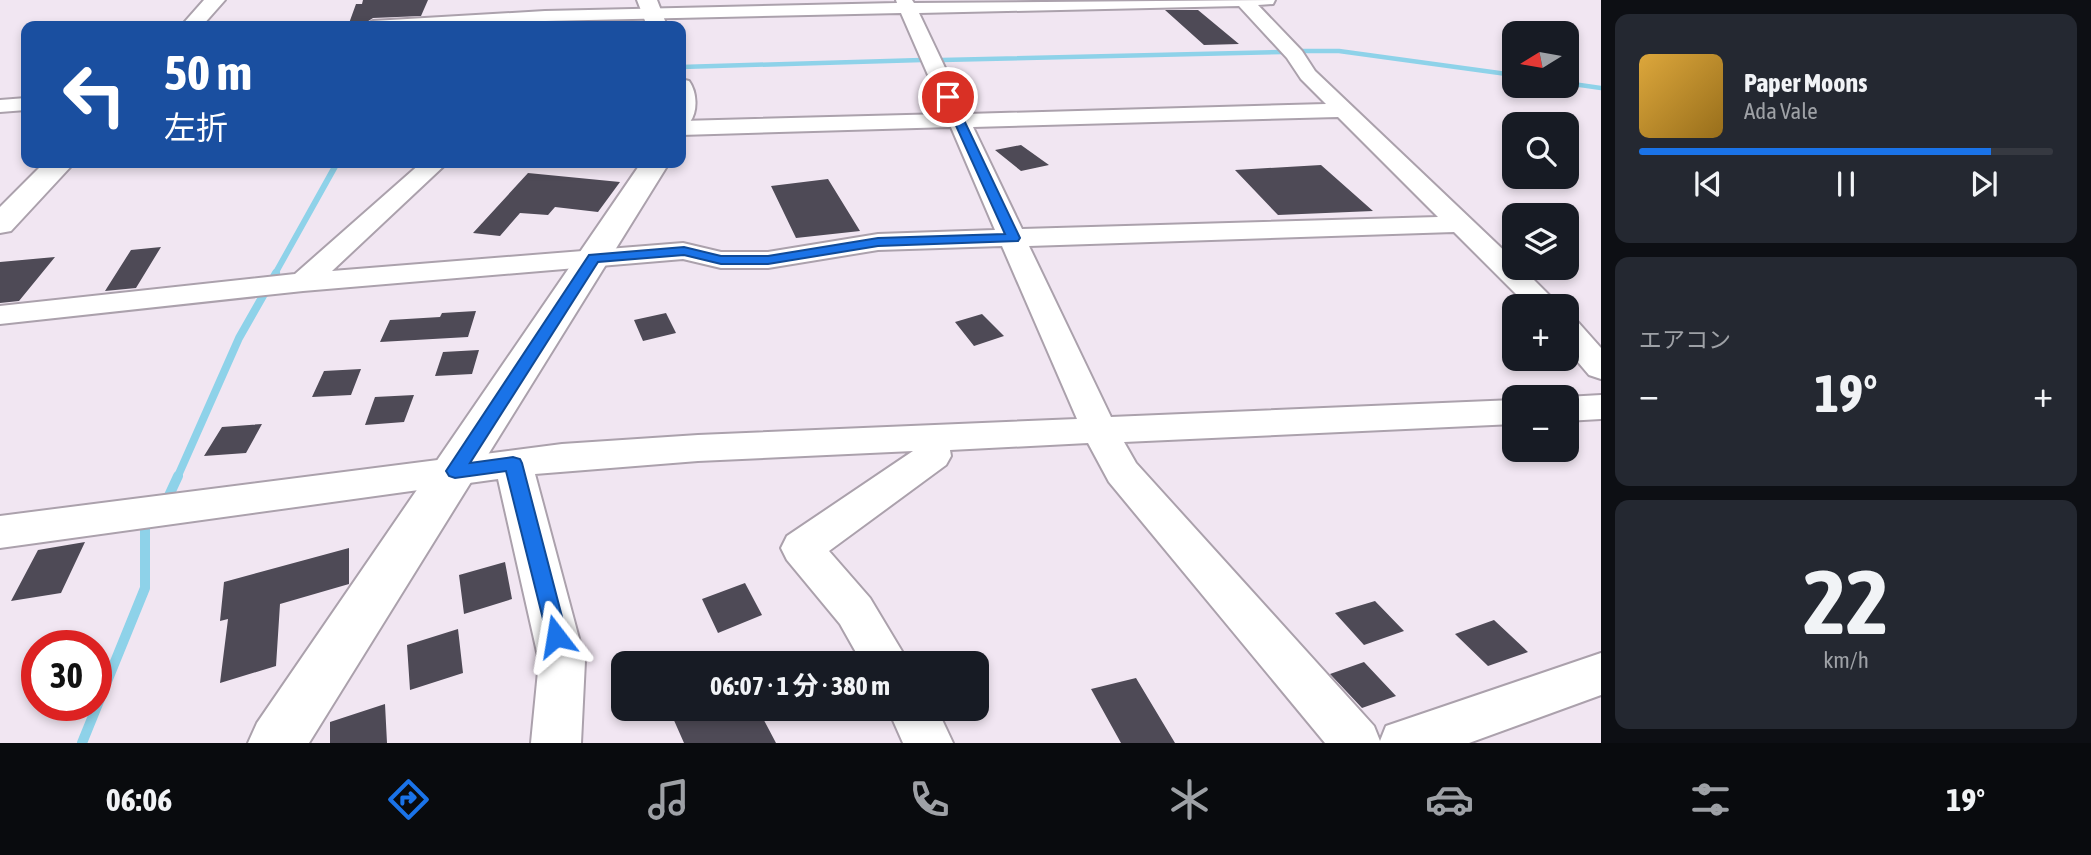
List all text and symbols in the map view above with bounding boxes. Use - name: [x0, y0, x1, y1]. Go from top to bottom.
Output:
- north arrow: [1502, 21, 1578, 98]
- map controls: [1502, 21, 1579, 462]
- text: 50 m: [164, 44, 252, 100]
- icon: left: [49, 49, 140, 140]
- pin: [918, 67, 978, 127]
- text: Paper Moons: [1744, 68, 1867, 98]
- icon: arrive: [929, 78, 967, 116]
- text: Ada Vale: [1744, 98, 1818, 124]
- text: 左折: [164, 109, 228, 146]
- button: search: [1502, 112, 1579, 189]
- icon: previous: [1689, 165, 1727, 203]
- icon: pause: [1827, 165, 1865, 203]
- icon: next: [1965, 165, 2003, 203]
- button: layers: [1502, 203, 1579, 280]
- button: +: [1502, 294, 1579, 371]
- text: エアコン: [1639, 327, 1731, 353]
- text: 19°: [1814, 363, 1878, 423]
- text: −: [1639, 372, 1659, 415]
- text: +: [2033, 372, 2053, 415]
- button: −: [1502, 385, 1579, 462]
- text: 22: [1803, 549, 1889, 653]
- position arrow: [519, 599, 593, 673]
- speed limit sign: 30: [21, 630, 112, 721]
- text: km/h: [1823, 647, 1869, 673]
- text: 06:07 · 1 分 · 380 m: [710, 671, 890, 701]
- icon: directions: [384, 775, 433, 824]
- icon: music: [644, 775, 693, 824]
- icon: phone: [905, 775, 954, 824]
- icon: climate: [1165, 775, 1214, 824]
- icon: car: [1425, 775, 1474, 824]
- icon: filters: [1686, 775, 1735, 824]
- text: 06:06: [106, 781, 172, 818]
- text: 19°: [1946, 781, 1985, 818]

